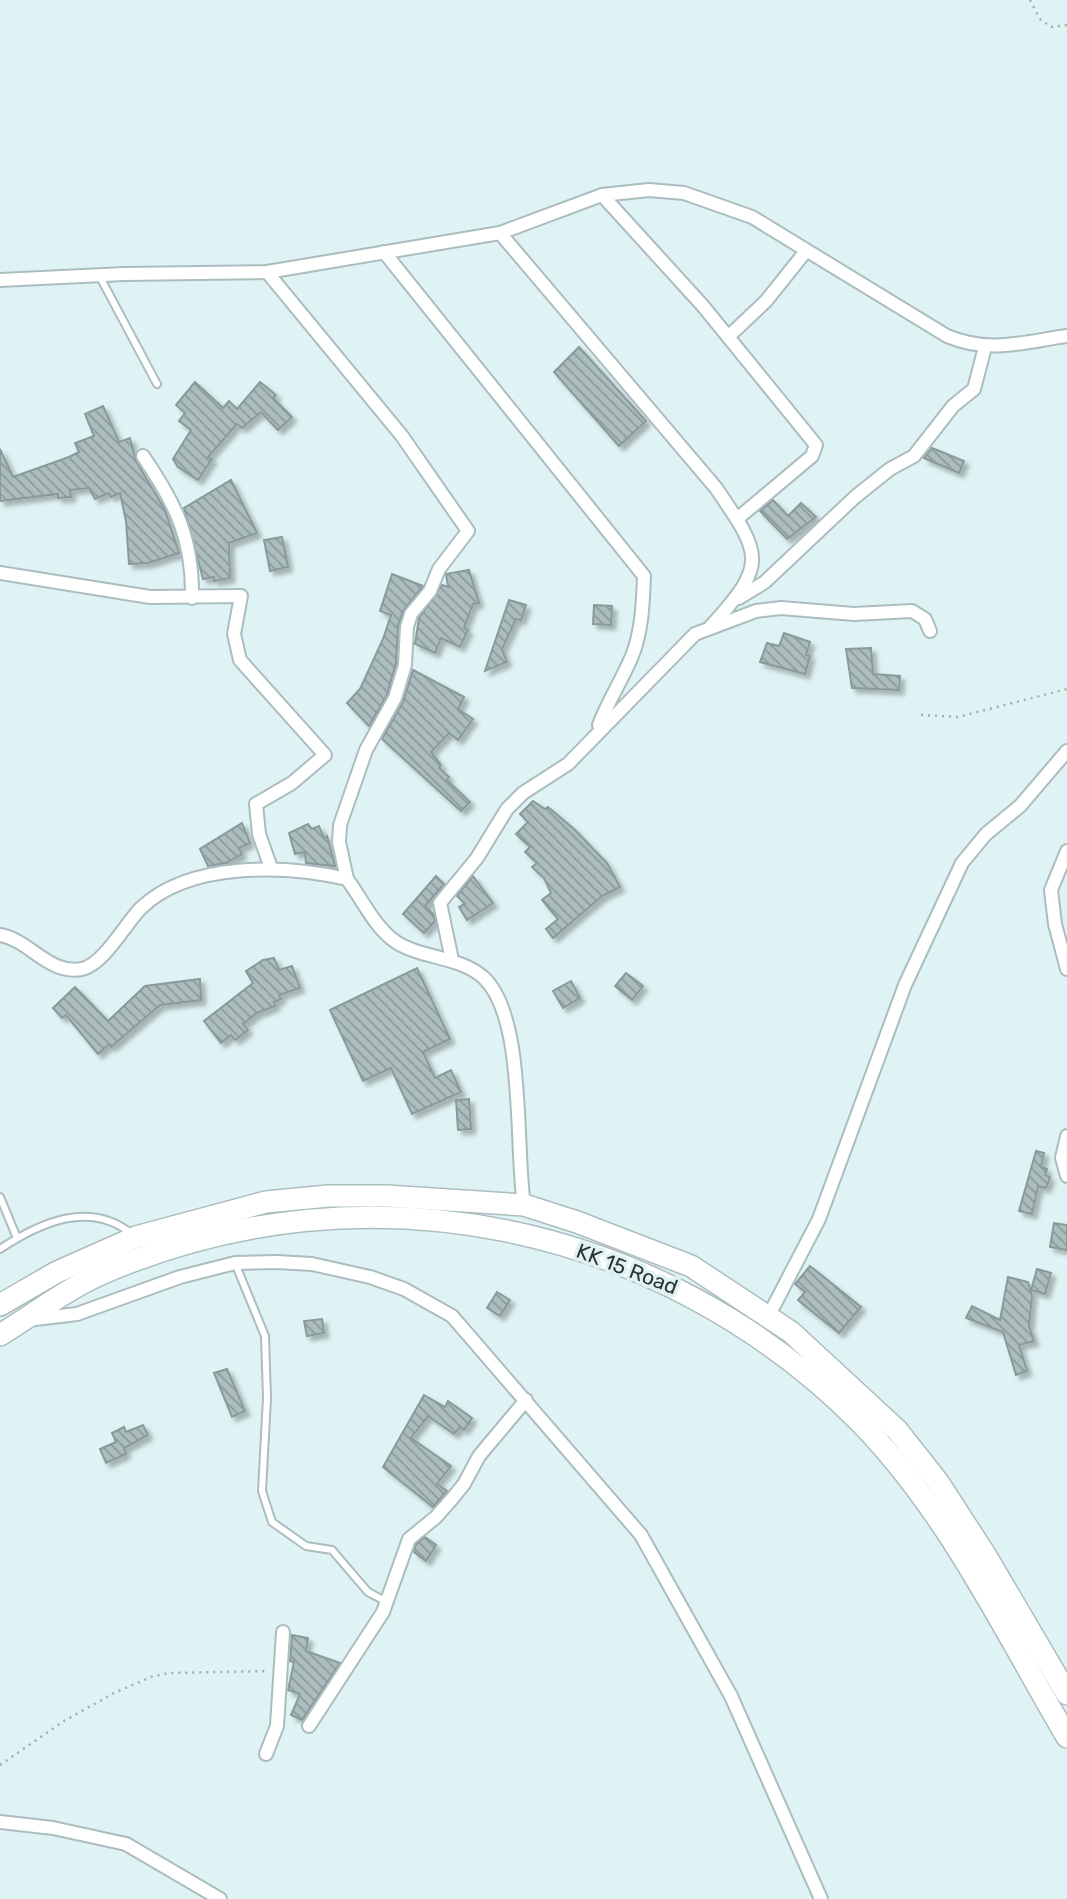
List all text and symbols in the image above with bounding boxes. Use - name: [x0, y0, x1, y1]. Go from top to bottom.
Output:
- street label: KK 15 Road: [573, 1238, 681, 1299]

